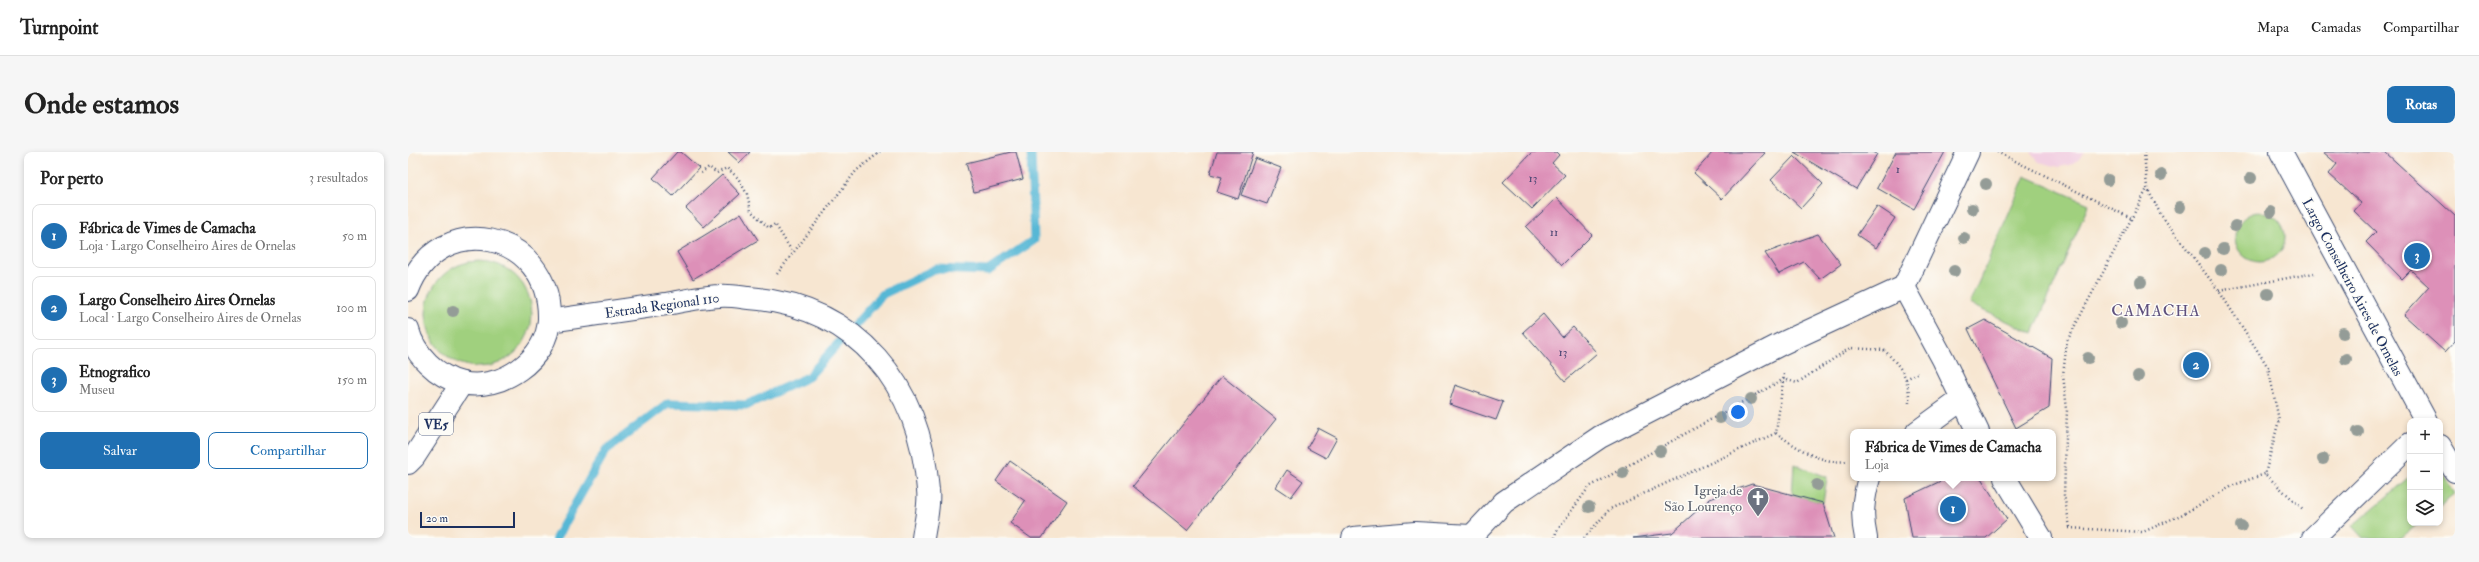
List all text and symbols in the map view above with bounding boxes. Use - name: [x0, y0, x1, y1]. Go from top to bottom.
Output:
- text: Turnpoint: [20, 16, 98, 40]
- text: Mapa: [2257, 19, 2289, 36]
- text: Camadas: [2311, 19, 2361, 36]
- text: Compartilhar: [2383, 19, 2459, 36]
- button: Rotas: [2387, 86, 2455, 123]
- text: Onde estamos: [24, 87, 179, 122]
- house number: 1: [1896, 162, 1900, 177]
- text: Por perto: [40, 168, 103, 189]
- text: 3 resultados: [309, 170, 368, 186]
- house number: 13: [1529, 171, 1537, 186]
- street label: Largo Conselheiro Aires de Ornelas: [2298, 195, 2407, 379]
- text: Fábrica de Vimes de Camacha: [79, 219, 256, 238]
- house number: 11: [1550, 225, 1558, 240]
- text: 1: [52, 228, 56, 244]
- text: 50 m: [342, 228, 367, 244]
- text: Loja · Largo Conselheiro Aires de Ornelas: [79, 238, 296, 254]
- pin: 3: [2404, 241, 2430, 271]
- street label: Estrada Regional 110: [604, 289, 721, 322]
- text: Largo Conselheiro Aires Ornelas: [79, 291, 275, 310]
- text: 2: [51, 300, 57, 316]
- text: 100 m: [336, 300, 367, 316]
- district label: CAMACHA: [2111, 301, 2201, 321]
- text: Local · Largo Conselheiro Aires de Ornelas: [79, 310, 301, 326]
- house number: 13: [1559, 345, 1567, 360]
- pin: 2: [2183, 350, 2209, 380]
- text: Etnografico: [79, 363, 150, 382]
- text: 3: [52, 372, 57, 388]
- text: 150 m: [337, 372, 367, 388]
- text: Museu: [79, 382, 115, 398]
- your location: [1728, 402, 1748, 422]
- road number: VE5: [419, 413, 453, 435]
- map controls: [2407, 418, 2443, 526]
- button: +: [2407, 418, 2443, 454]
- popup: [1850, 429, 2056, 481]
- button: Salvar: [40, 432, 200, 469]
- button: Compartilhar: [208, 432, 368, 469]
- text: Fábrica de Vimes de Camacha: [1865, 438, 2041, 457]
- button: −: [2407, 454, 2443, 490]
- text: Loja: [1865, 457, 1889, 473]
- place label: Igreja de São Lourenço: [1664, 482, 1742, 515]
- church icon: Igreja de São Lourenço: [1745, 485, 1771, 518]
- button: layers: [2407, 490, 2443, 526]
- pin: 1: [1940, 494, 1966, 524]
- scale bar: [420, 510, 515, 529]
- text: 20 m: [426, 512, 448, 525]

